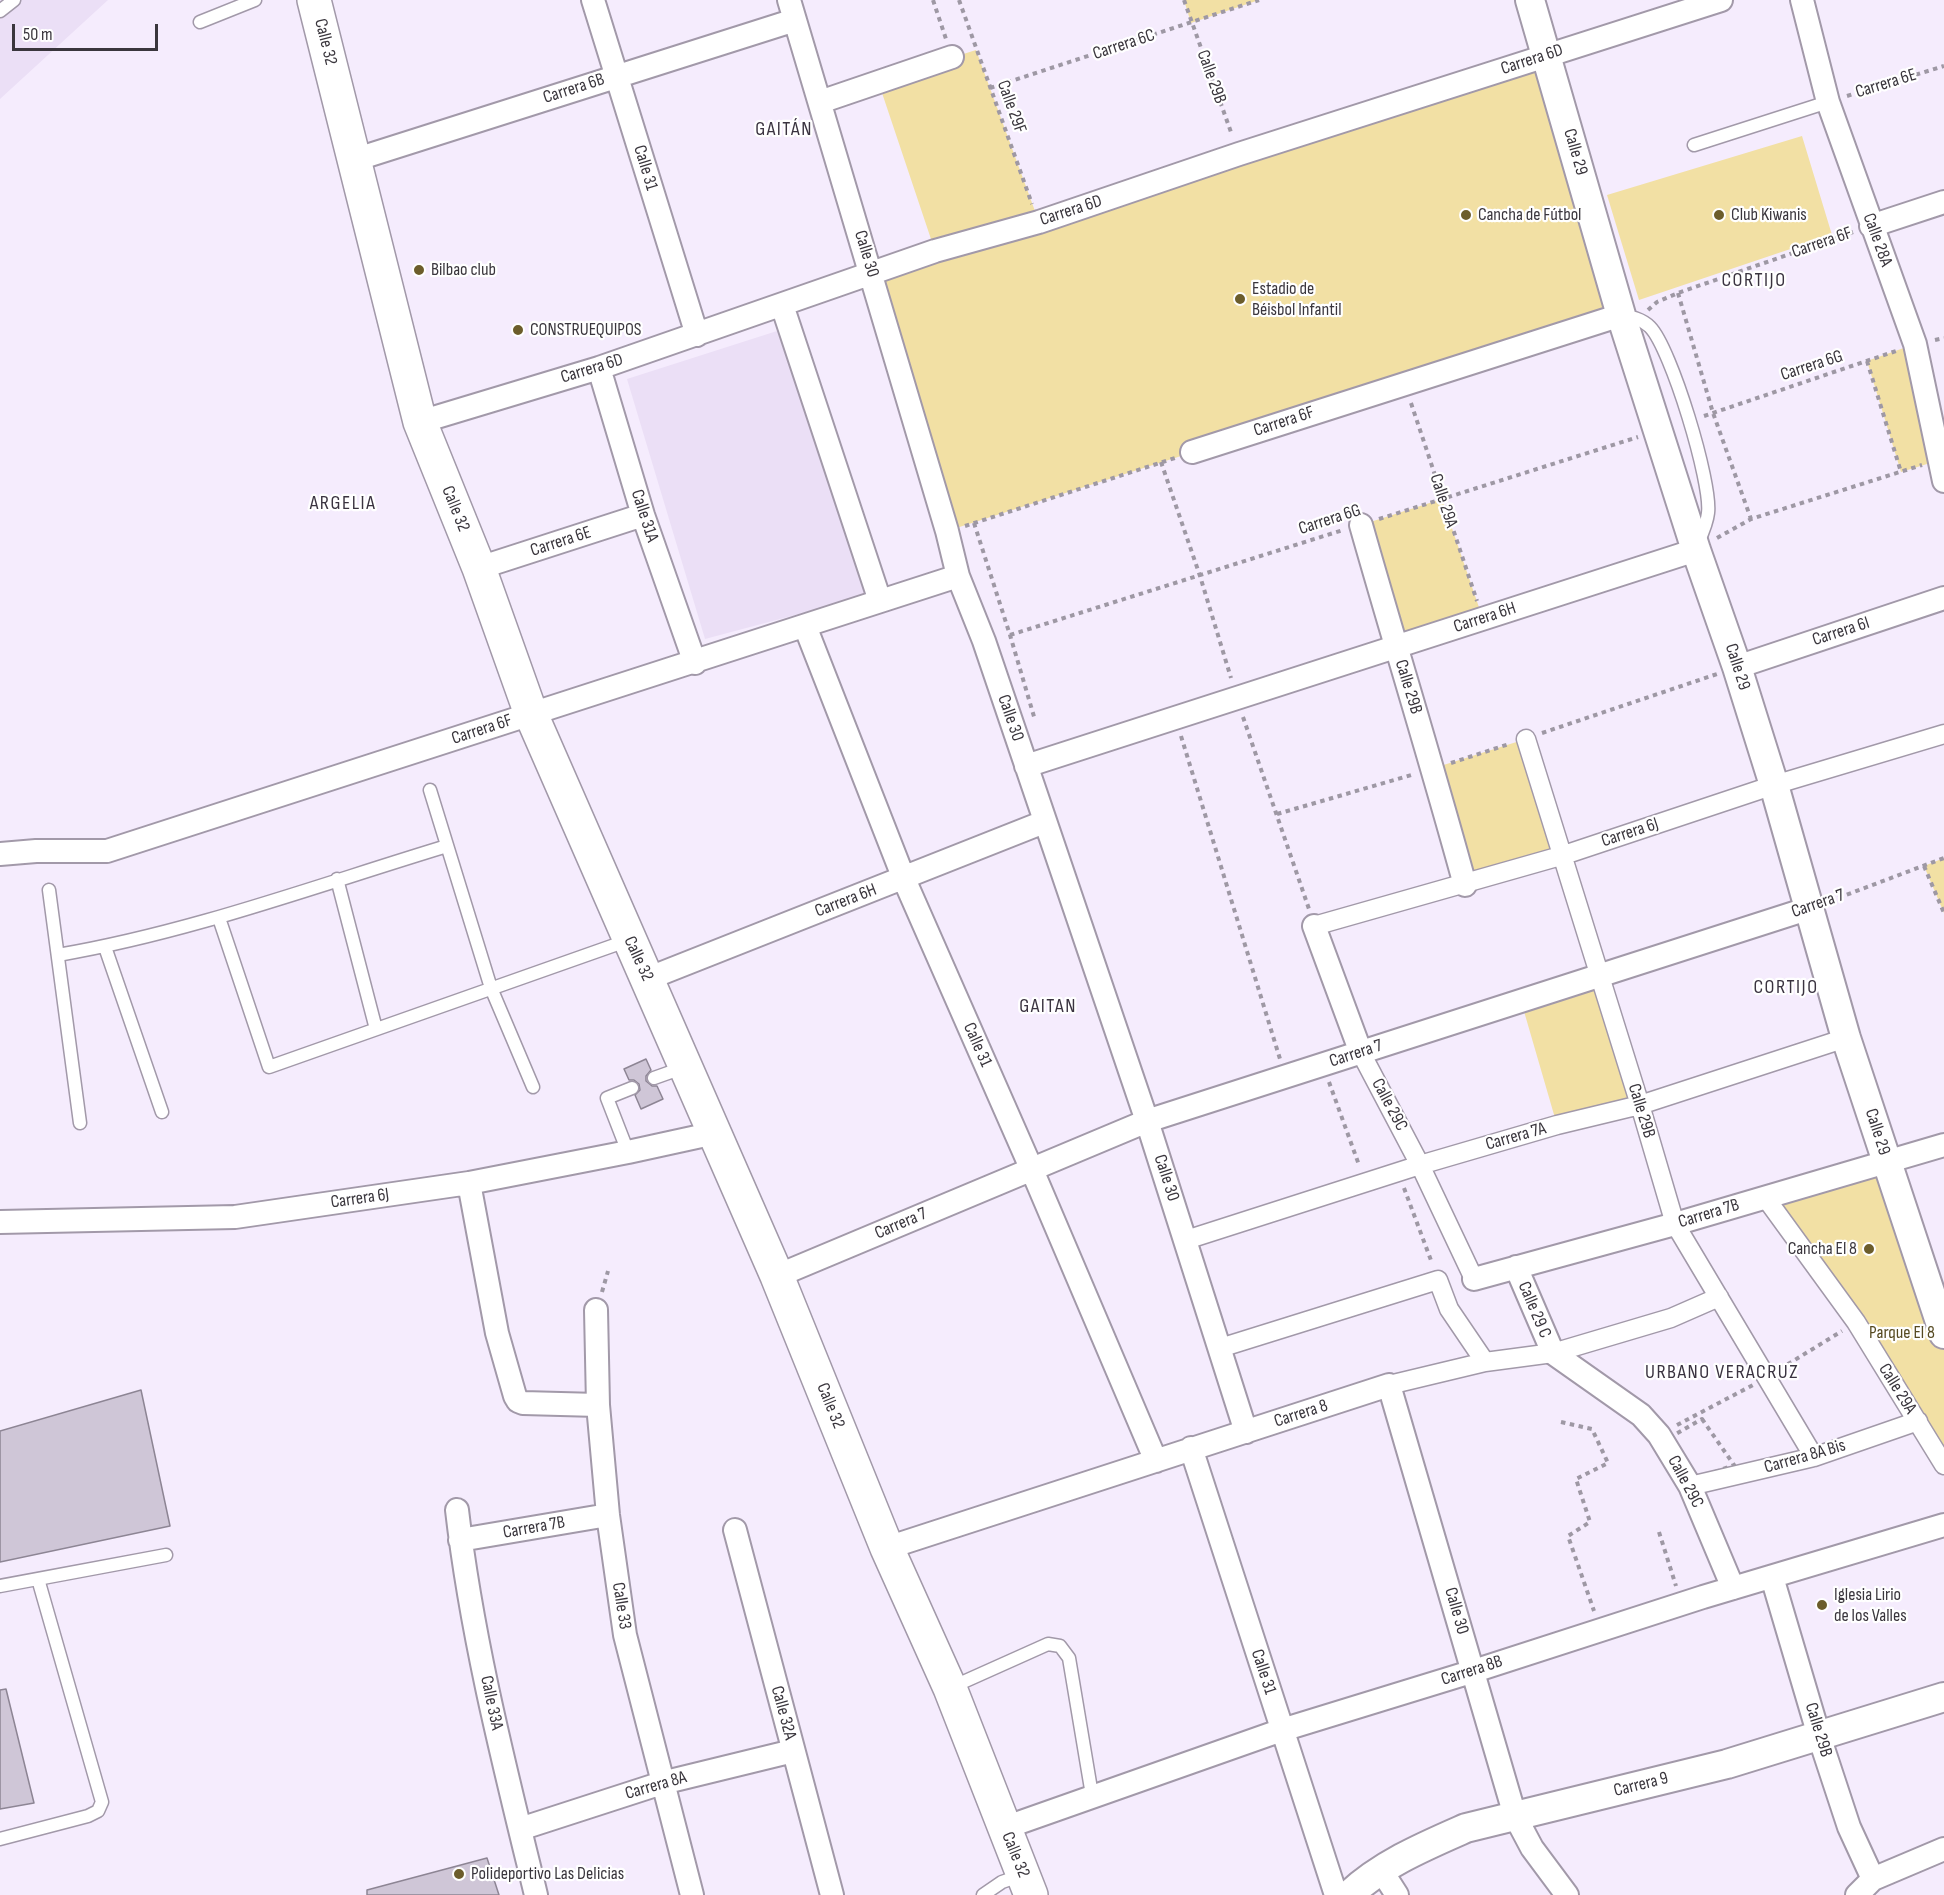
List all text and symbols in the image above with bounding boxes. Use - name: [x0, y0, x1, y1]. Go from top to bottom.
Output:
- scale bar: [15, 12, 160, 50]
- street label: Calle 32: [309, 17, 341, 67]
- text: 50 m: [23, 24, 53, 45]
- street label: Carrera 6C: [1090, 25, 1158, 65]
- street label: Carrera 6D: [1498, 40, 1566, 80]
- street label: Calle 29B: [1191, 47, 1231, 107]
- street label: Carrera 6E: [1853, 65, 1919, 103]
- street label: Carrera 6B: [541, 69, 607, 109]
- street label: Calle 29F: [992, 78, 1030, 136]
- district label: GAITÁN: [755, 118, 813, 142]
- street label: Calle 29: [1558, 126, 1592, 178]
- street label: Calle 31: [628, 143, 662, 193]
- street label: Carrera 6D: [1037, 191, 1105, 231]
- place label: Cancha de Fútbol: [1478, 204, 1581, 226]
- place label: Club Kiwanis: [1731, 204, 1807, 226]
- marker: Cancha de Fútbol: [1459, 208, 1473, 222]
- marker: Club Kiwanis: [1712, 208, 1726, 222]
- street label: Calle 28A: [1857, 210, 1897, 270]
- street label: Carrera 6F: [1789, 223, 1855, 263]
- street label: Calle 30: [849, 228, 883, 280]
- place label: Bilbao club: [431, 259, 496, 281]
- marker: Bilbao club: [412, 263, 426, 277]
- district label: CORTIJO: [1721, 269, 1787, 293]
- place label: Estadio de Béisbol Infantil: [1252, 278, 1341, 320]
- marker: Estadio de Béisbol Infantil: [1233, 292, 1247, 306]
- place label: CONSTRUEQUIPOS: [530, 319, 641, 341]
- marker: CONSTRUEQUIPOS: [511, 323, 525, 337]
- street label: Carrera 6G: [1778, 346, 1846, 386]
- street label: Carrera 6D: [558, 349, 626, 389]
- street label: Carrera 6F: [1251, 402, 1317, 442]
- street label: Calle 29A: [1424, 471, 1462, 531]
- street label: Calle 32: [436, 483, 474, 535]
- street label: Calle 31A: [625, 487, 663, 545]
- district label: ARGELIA: [310, 492, 376, 516]
- street label: Carrera 6G: [1296, 500, 1364, 540]
- street label: Carrera 6E: [528, 522, 594, 562]
- street label: Carrera 6H: [1451, 598, 1519, 638]
- street label: Carrera 6I: [1810, 613, 1872, 651]
- street label: Calle 29: [1719, 641, 1755, 693]
- street label: Calle 29B: [1390, 657, 1426, 717]
- street label: Calle 30: [992, 692, 1028, 744]
- street label: Carrera 6F: [449, 710, 515, 750]
- street label: Carrera 6J: [1599, 814, 1661, 852]
- street label: Carrera 6H: [812, 879, 880, 923]
- street label: Carrera 7: [1789, 885, 1847, 923]
- street label: Calle 32: [618, 933, 658, 985]
- district label: CORTIJO: [1753, 976, 1819, 1000]
- district label: GAITAN: [1019, 995, 1077, 1019]
- street label: Calle 31: [958, 1020, 996, 1070]
- street label: Carrera 7: [1327, 1035, 1385, 1073]
- street label: Calle 29C: [1366, 1075, 1412, 1135]
- street label: Calle 29B: [1623, 1081, 1659, 1141]
- street label: Calle 29: [1859, 1106, 1895, 1158]
- street label: Carrera 7A: [1483, 1118, 1549, 1156]
- street label: Calle 30: [1148, 1152, 1184, 1204]
- street label: Carrera 6J: [329, 1184, 391, 1214]
- street label: Carrera 7B: [1676, 1195, 1742, 1233]
- street label: Carrera 7: [872, 1203, 930, 1245]
- place label: Cancha El 8: [1788, 1238, 1857, 1260]
- marker: Cancha El 8: [1862, 1242, 1876, 1256]
- street label: Calle 29 C: [1513, 1279, 1555, 1341]
- park label: Parque El 8: [1869, 1322, 1935, 1344]
- street label: Calle 29A: [1873, 1360, 1921, 1418]
- district label: URBANO VERACRUZ: [1645, 1361, 1799, 1385]
- street label: Calle 32: [811, 1380, 849, 1432]
- street label: Carrera 8: [1271, 1395, 1331, 1433]
- street label: Carrera 8A Bis: [1762, 1435, 1848, 1479]
- street label: Calle 29C: [1662, 1452, 1708, 1512]
- street label: Carrera 7B: [501, 1512, 567, 1544]
- street label: Calle 33: [607, 1581, 635, 1631]
- place label: Iglesia Lirio de los Valles: [1834, 1584, 1907, 1626]
- street label: Calle 30: [1439, 1585, 1473, 1637]
- marker: Iglesia Lirio de los Valles: [1815, 1598, 1829, 1612]
- street label: Calle 31: [1246, 1647, 1280, 1697]
- street label: Carrera 8B: [1439, 1651, 1505, 1691]
- street label: Calle 33A: [475, 1674, 507, 1732]
- street label: Calle 32A: [765, 1684, 801, 1742]
- street label: Calle 29B: [1800, 1700, 1836, 1760]
- street label: Carrera 8A: [623, 1767, 689, 1805]
- street label: Carrera 9: [1612, 1768, 1670, 1802]
- street label: Calle 32: [996, 1829, 1034, 1881]
- place label: Polideportivo Las Delicias: [471, 1863, 624, 1885]
- marker: Polideportivo Las Delicias: [452, 1867, 466, 1881]

